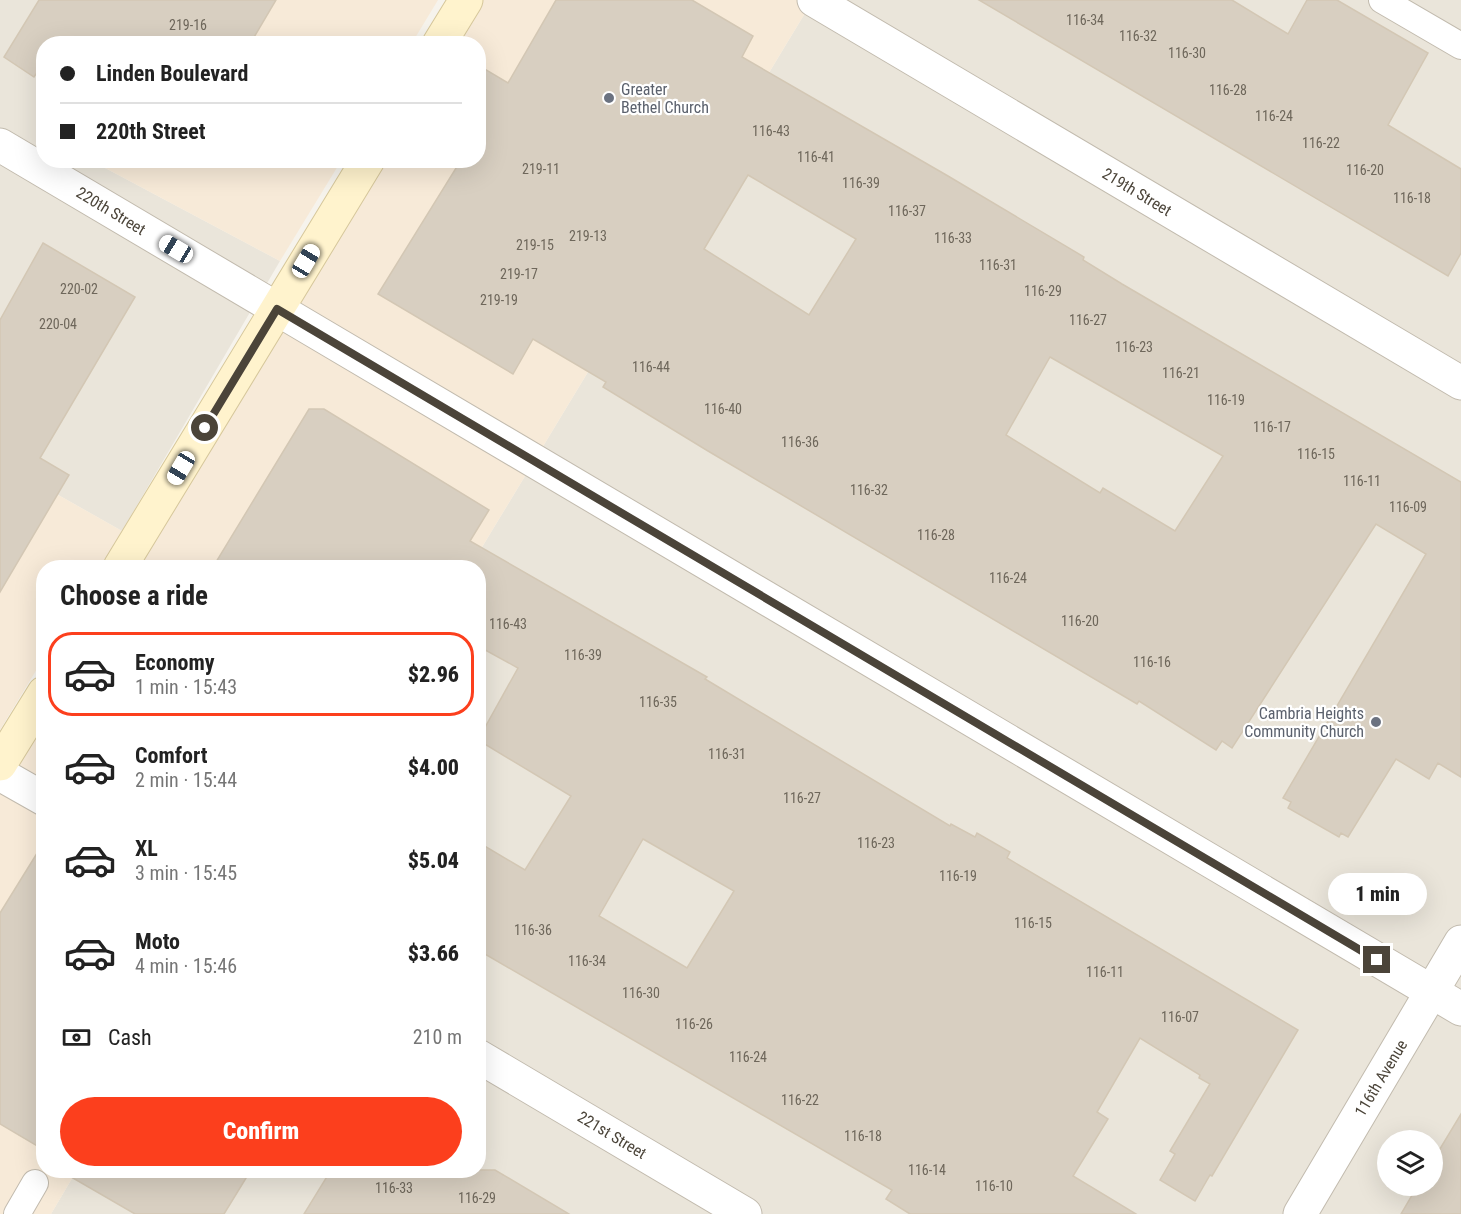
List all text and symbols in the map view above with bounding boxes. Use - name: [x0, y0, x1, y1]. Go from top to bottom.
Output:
- house number: 116-34: [1066, 12, 1104, 28]
- house number: 219-16: [169, 17, 207, 33]
- house number: 116-32: [1119, 28, 1157, 44]
- house number: 116-30: [1168, 45, 1206, 61]
- text: Linden Boulevard: [96, 61, 248, 86]
- place label: Greater Bethel Church: [621, 80, 709, 117]
- house number: 116-28: [1209, 82, 1247, 98]
- marker: Greater Bethel Church: [602, 91, 616, 105]
- house number: 116-24: [1255, 108, 1293, 124]
- text: 220th Street: [96, 119, 206, 144]
- house number: 116-43: [752, 123, 790, 139]
- house number: 116-22: [1302, 135, 1340, 151]
- house number: 116-41: [797, 149, 835, 165]
- house number: 219-11: [522, 161, 560, 177]
- house number: 116-20: [1346, 162, 1384, 178]
- street label: 219th Street: [1099, 164, 1175, 220]
- house number: 116-39: [842, 175, 880, 191]
- street label: 220th Street: [73, 183, 149, 239]
- house number: 116-18: [1393, 190, 1431, 206]
- house number: 116-37: [888, 203, 926, 219]
- house number: 219-13: [569, 228, 607, 244]
- house number: 116-33: [934, 230, 972, 246]
- car: [156, 232, 196, 266]
- house number: 219-15: [516, 237, 554, 253]
- car: [289, 241, 323, 281]
- house number: 116-31: [979, 257, 1017, 273]
- house number: 219-17: [500, 266, 538, 282]
- house number: 220-02: [60, 281, 98, 297]
- house number: 116-29: [1024, 283, 1062, 299]
- house number: 219-19: [480, 292, 518, 308]
- house number: 116-27: [1069, 312, 1107, 328]
- house number: 220-04: [39, 316, 77, 332]
- house number: 116-23: [1115, 339, 1153, 355]
- house number: 116-44: [632, 359, 670, 375]
- house number: 116-21: [1162, 365, 1200, 381]
- house number: 116-19: [1207, 392, 1245, 408]
- house number: 116-40: [704, 401, 742, 417]
- route start: [191, 414, 218, 441]
- house number: 116-17: [1253, 419, 1291, 435]
- house number: 116-36: [781, 434, 819, 450]
- house number: 116-15: [1297, 446, 1335, 462]
- car: [164, 448, 198, 488]
- house number: 116-11: [1343, 473, 1381, 489]
- house number: 116-32: [850, 482, 888, 498]
- house number: 116-09: [1389, 499, 1427, 515]
- house number: 116-28: [917, 527, 955, 543]
- house number: 116-24: [989, 570, 1027, 586]
- text: Choose a ride: [60, 580, 208, 612]
- house number: 116-20: [1061, 613, 1099, 629]
- house number: 116-43: [489, 616, 527, 632]
- icon: car: [63, 647, 117, 701]
- house number: 116-39: [564, 647, 602, 663]
- text: Economy: [135, 650, 215, 675]
- house number: 116-16: [1133, 654, 1171, 670]
- text: $2.96: [408, 662, 459, 687]
- text: 1 min · 15:43: [135, 675, 237, 699]
- house number: 116-35: [639, 694, 677, 710]
- place label: Cambria Heights Community Church: [1244, 704, 1364, 741]
- marker: Cambria Heights Community Church: [1369, 715, 1383, 729]
- icon: car: [63, 740, 117, 794]
- text: Comfort: [135, 743, 208, 768]
- house number: 116-31: [708, 746, 746, 762]
- text: $4.00: [408, 755, 459, 780]
- text: 2 min · 15:44: [135, 768, 237, 792]
- house number: 116-27: [783, 790, 821, 806]
- icon: car: [63, 833, 117, 887]
- house number: 116-23: [857, 835, 895, 851]
- text: XL: [135, 836, 158, 861]
- text: $5.04: [408, 848, 459, 873]
- text: 3 min · 15:45: [135, 861, 237, 885]
- house number: 116-19: [939, 868, 977, 884]
- callout: 1 min: [1328, 873, 1426, 915]
- text: 1 min: [1355, 882, 1400, 906]
- house number: 116-15: [1014, 915, 1052, 931]
- house number: 116-36: [514, 922, 552, 938]
- icon: car: [63, 926, 117, 980]
- text: Moto: [135, 929, 180, 954]
- text: $3.66: [408, 941, 459, 966]
- route end: [1363, 946, 1390, 973]
- house number: 116-34: [568, 953, 606, 969]
- text: 4 min · 15:46: [135, 954, 237, 978]
- house number: 116-11: [1086, 964, 1124, 980]
- house number: 116-30: [622, 985, 660, 1001]
- house number: 116-07: [1161, 1009, 1199, 1025]
- house number: 116-26: [675, 1016, 713, 1032]
- icon: cash: [60, 1021, 93, 1054]
- text: Cash: [108, 1025, 152, 1050]
- text: 210 m: [413, 1025, 462, 1049]
- street label: 116th Avenue: [1351, 1036, 1411, 1120]
- house number: 116-24: [729, 1049, 767, 1065]
- house number: 116-22: [781, 1092, 819, 1108]
- button: Confirm: [60, 1097, 462, 1166]
- street label: 221st Street: [574, 1107, 650, 1163]
- house number: 116-18: [844, 1128, 882, 1144]
- map controls: [1377, 1130, 1443, 1196]
- button: layers: [1377, 1130, 1443, 1196]
- house number: 116-14: [908, 1162, 946, 1178]
- house number: 116-10: [975, 1178, 1013, 1194]
- house number: 116-33: [375, 1180, 413, 1196]
- house number: 116-29: [458, 1190, 496, 1206]

